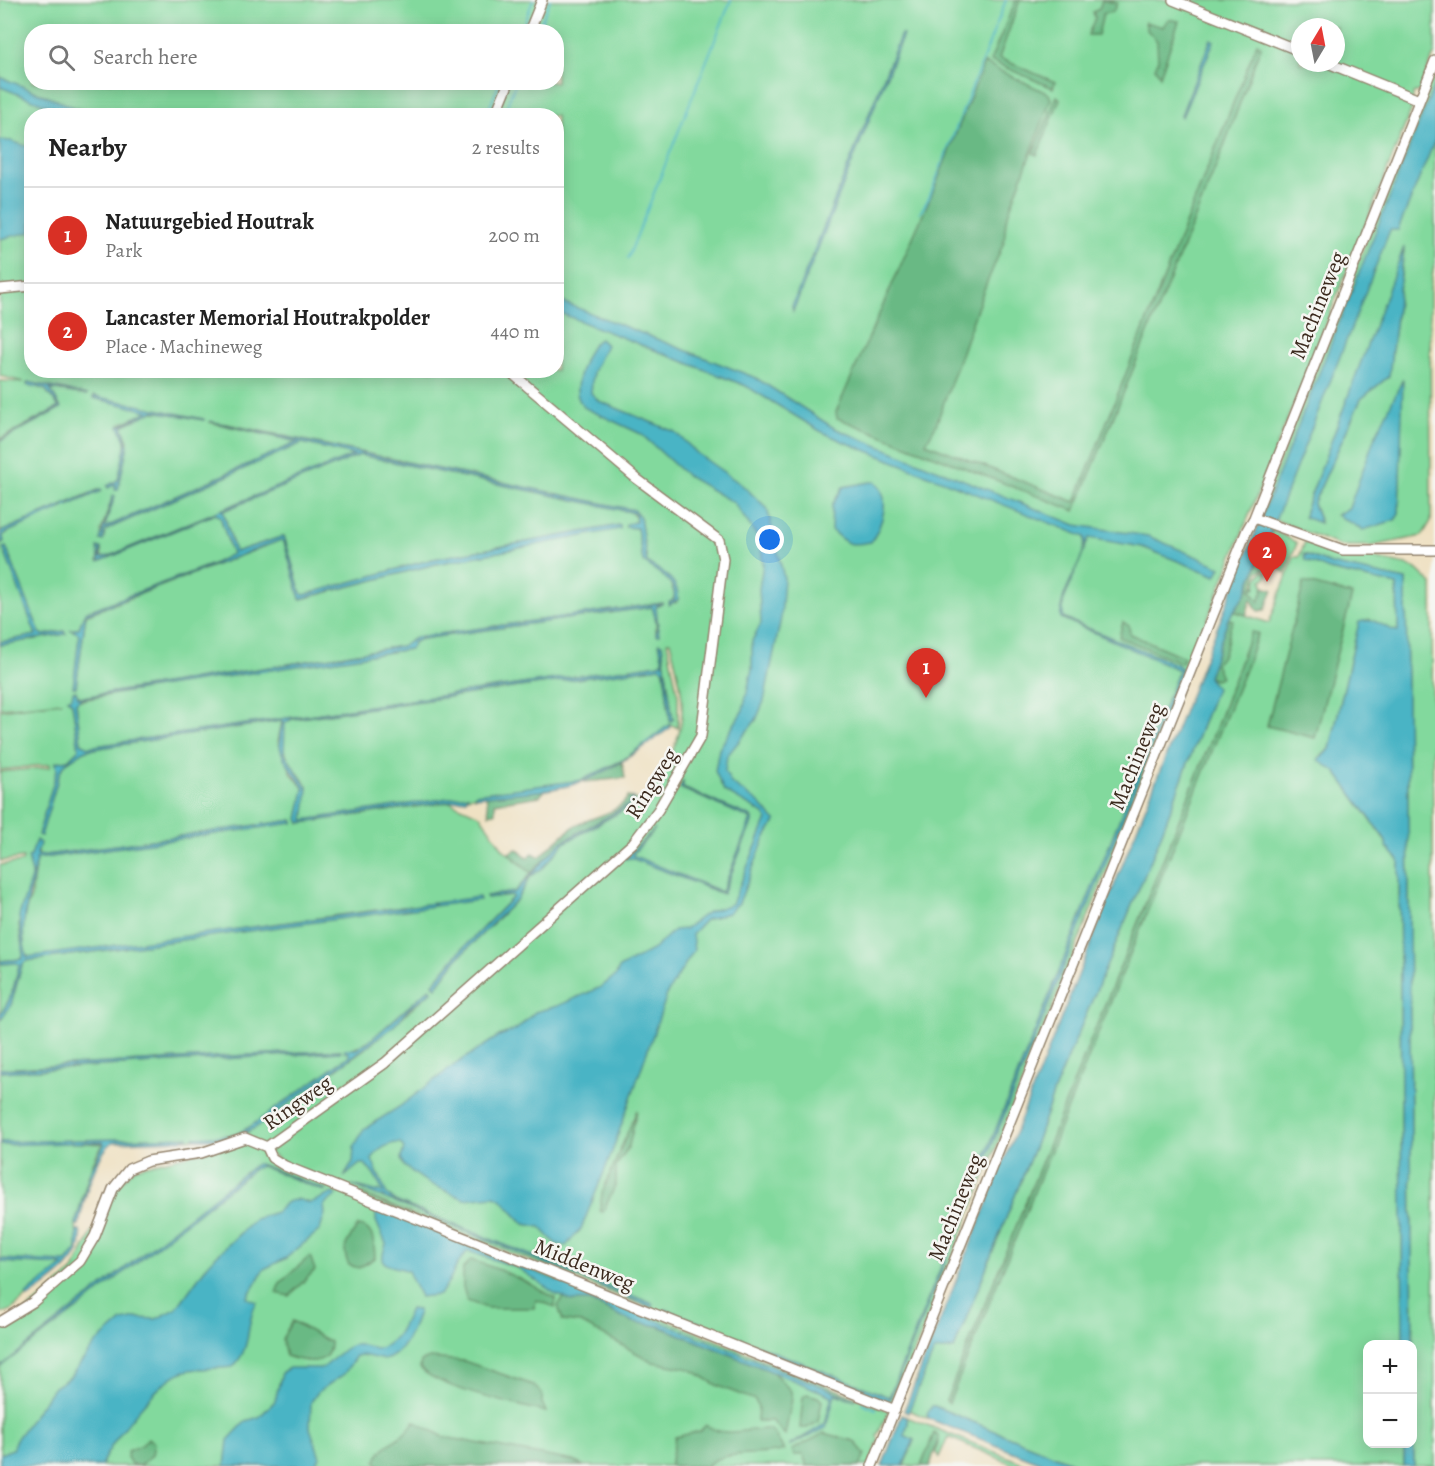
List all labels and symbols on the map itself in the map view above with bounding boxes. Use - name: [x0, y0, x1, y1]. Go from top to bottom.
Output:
- north arrow: [1291, 18, 1345, 72]
- street label: Machineweg: [1283, 247, 1353, 364]
- your location: [755, 525, 784, 554]
- pin: 2: [1248, 532, 1286, 582]
- pin: 1: [906, 648, 946, 698]
- street label: Machineweg: [1102, 698, 1172, 815]
- street label: Ringweg: [618, 742, 685, 825]
- street label: Ringweg: [257, 1068, 338, 1138]
- street label: Machineweg: [921, 1149, 991, 1266]
- street label: Middenweg: [530, 1231, 639, 1299]

